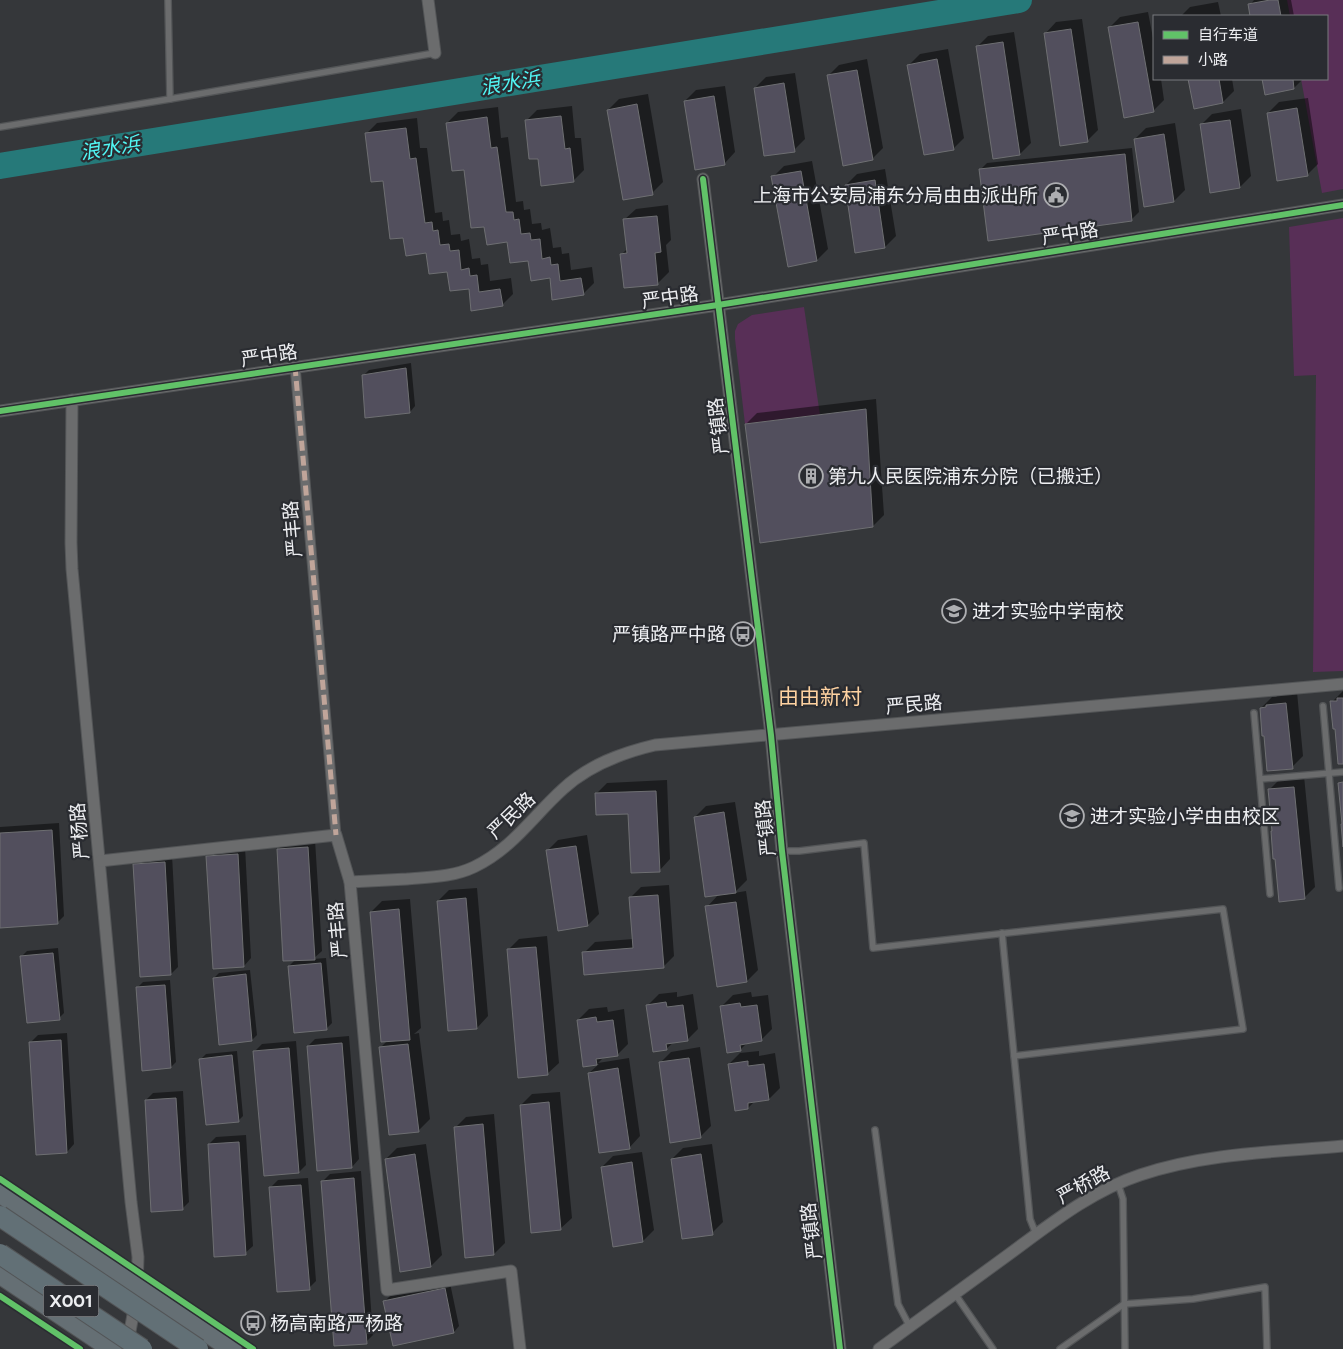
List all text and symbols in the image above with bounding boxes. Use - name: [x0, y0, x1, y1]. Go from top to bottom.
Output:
- legend: [1153, 15, 1328, 80]
- text: 自行车道: [1198, 26, 1258, 44]
- text: 小路: [1198, 51, 1228, 69]
- water label: 浪水浜: [478, 66, 543, 100]
- water label: 浪水浜: [78, 131, 143, 165]
- public building icon: 上海市公安局浦东分局由由派出所: [1043, 182, 1069, 208]
- place label: 上海市公安局浦东分局由由派出所: [753, 184, 1038, 207]
- street label: 严中路: [1040, 218, 1100, 249]
- street label: 严中路: [640, 282, 700, 313]
- street label: 严中路: [239, 340, 299, 371]
- street label: 严镇路: [704, 396, 733, 456]
- building icon: 第九人民医院浦东分院（已搬迁）: [798, 463, 824, 489]
- place label: 第九人民医院浦东分院（已搬迁）: [828, 465, 1113, 488]
- street label: 严丰路: [279, 500, 306, 558]
- school or university icon: 进才实验中学南校: [941, 598, 967, 624]
- place label: 进才实验中学南校: [972, 600, 1124, 623]
- bus stop icon: 严镇路严中路: [730, 621, 756, 647]
- place label: 严镇路严中路: [612, 623, 726, 646]
- district label: 由由新村: [778, 684, 862, 709]
- street label: 严民路: [885, 691, 943, 718]
- street label: 严民路: [483, 787, 540, 843]
- street label: 严镇路: [751, 798, 780, 858]
- street label: 严杨路: [66, 802, 93, 860]
- school or university icon: 进才实验小学由由校区: [1059, 803, 1085, 829]
- place label: 进才实验小学由由校区: [1090, 805, 1280, 828]
- street label: 严丰路: [324, 901, 351, 959]
- street label: 严桥路: [1053, 1161, 1114, 1208]
- street label: 严镇路: [797, 1201, 826, 1261]
- road number: X001: [44, 1285, 98, 1316]
- bus stop icon: 杨高南路严杨路: [240, 1310, 266, 1336]
- place label: 杨高南路严杨路: [270, 1312, 403, 1335]

